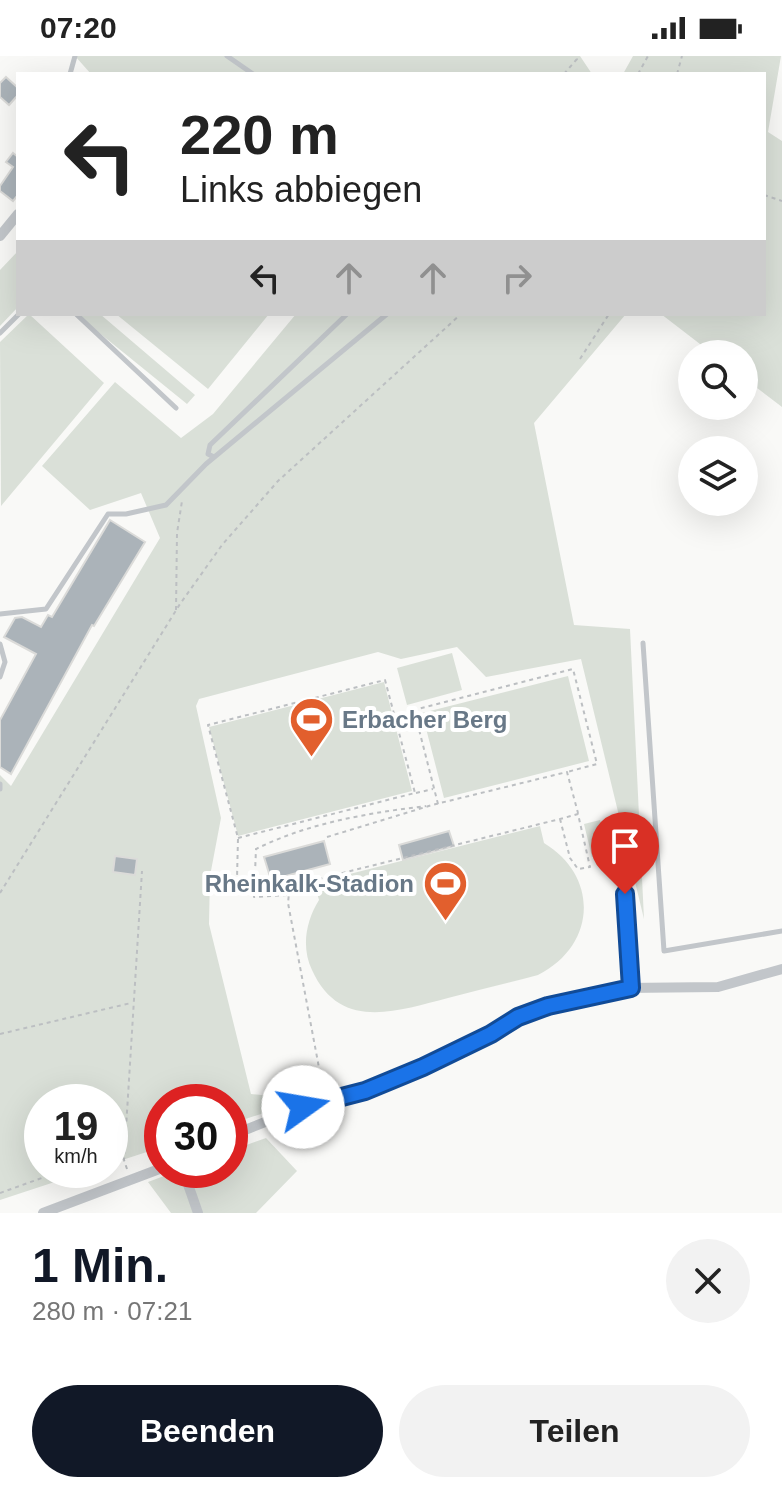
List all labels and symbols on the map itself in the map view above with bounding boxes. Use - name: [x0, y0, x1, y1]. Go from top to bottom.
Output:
- sports icon: Erbacher Berg: [287, 696, 335, 759]
- place label: Erbacher Berg: [342, 706, 507, 733]
- pin: [591, 812, 659, 894]
- sports icon: Rheinkalk-Stadion: [421, 860, 469, 923]
- place label: Rheinkalk-Stadion: [205, 870, 414, 897]
- position arrow: [261, 1065, 345, 1149]
- speed limit sign: 30: [144, 1084, 248, 1188]

